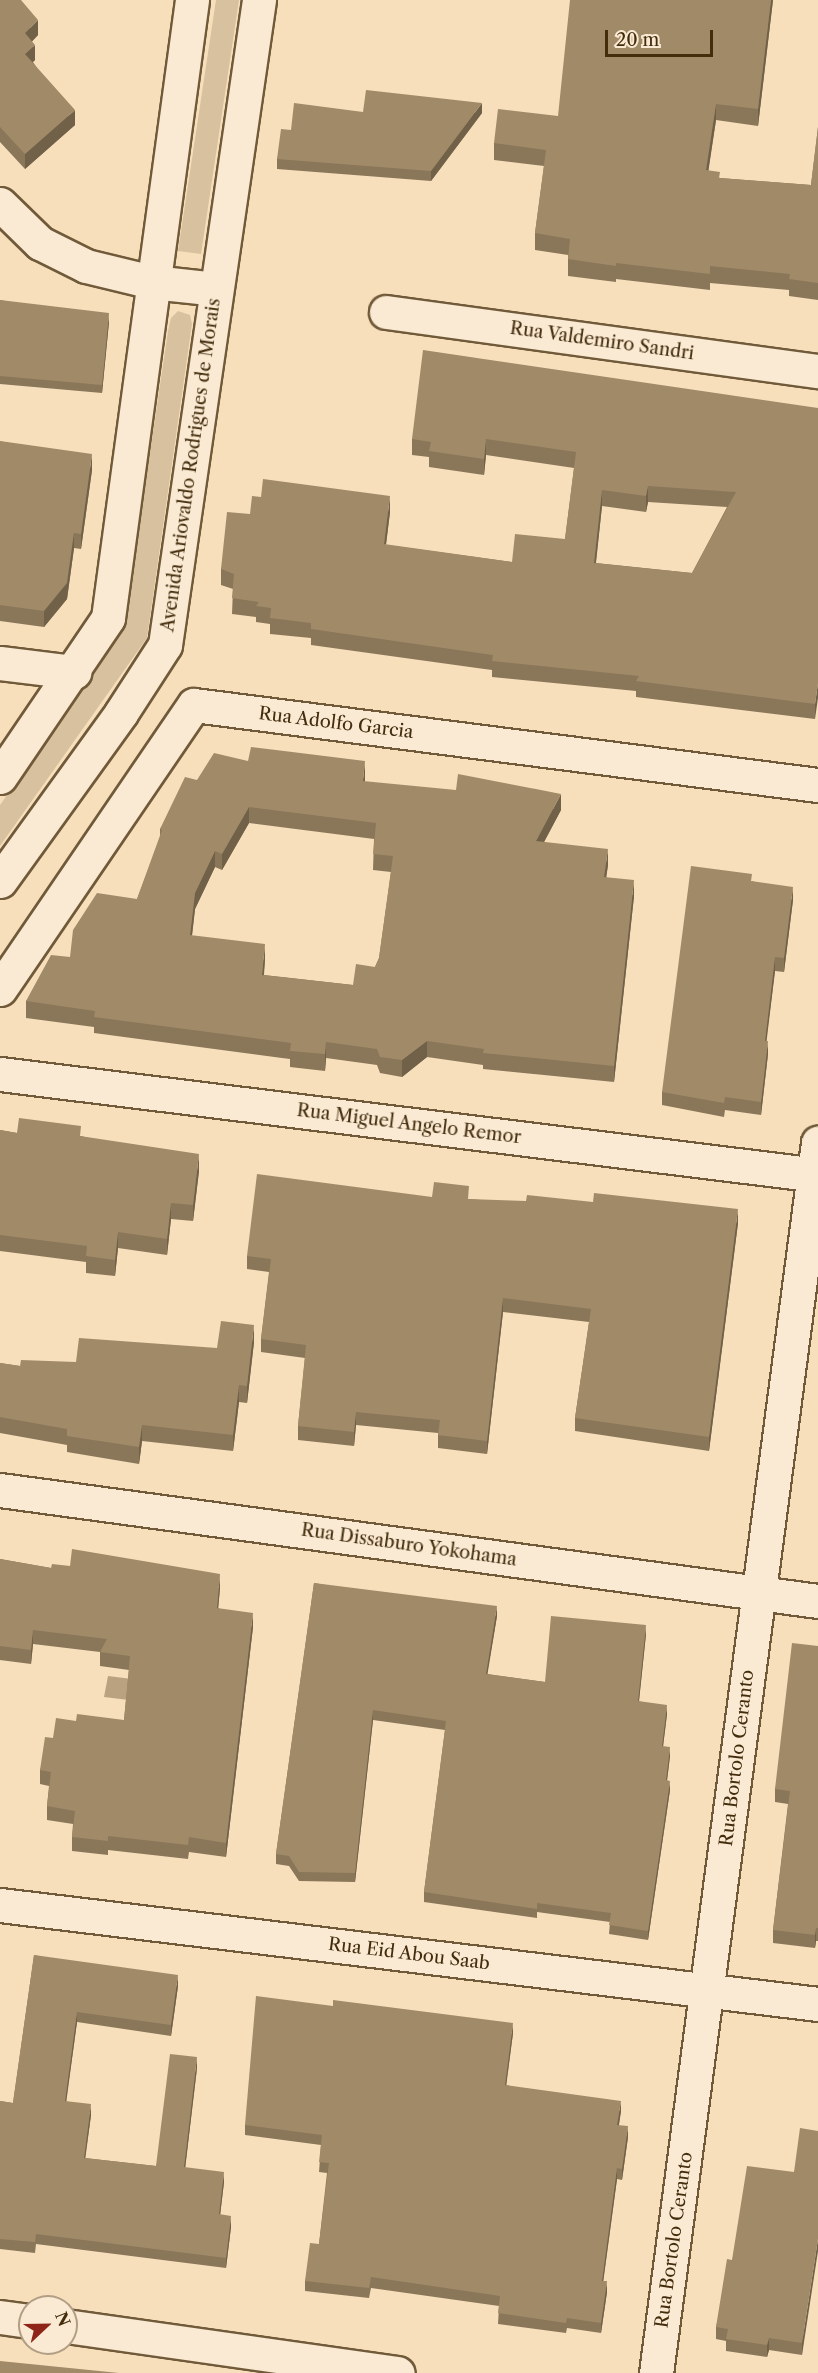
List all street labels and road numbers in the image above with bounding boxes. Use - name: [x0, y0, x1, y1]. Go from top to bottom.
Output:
- street label: Avenida Ariovaldo Rodrigues de Morais: [157, 296, 225, 634]
- street label: Rua Valdemiro Sandri: [508, 317, 696, 365]
- street label: Rua Adolfo Garcia: [257, 703, 415, 743]
- street label: Rua Miguel Angelo Remor: [295, 1099, 523, 1149]
- street label: Rua Dissaburo Yokohama: [299, 1519, 519, 1571]
- street label: Rua Bortolo Ceranto: [715, 1668, 759, 1848]
- street label: Rua Eid Abou Saab: [326, 1933, 492, 1975]
- street label: Rua Bortolo Ceranto: [651, 2150, 697, 2330]

